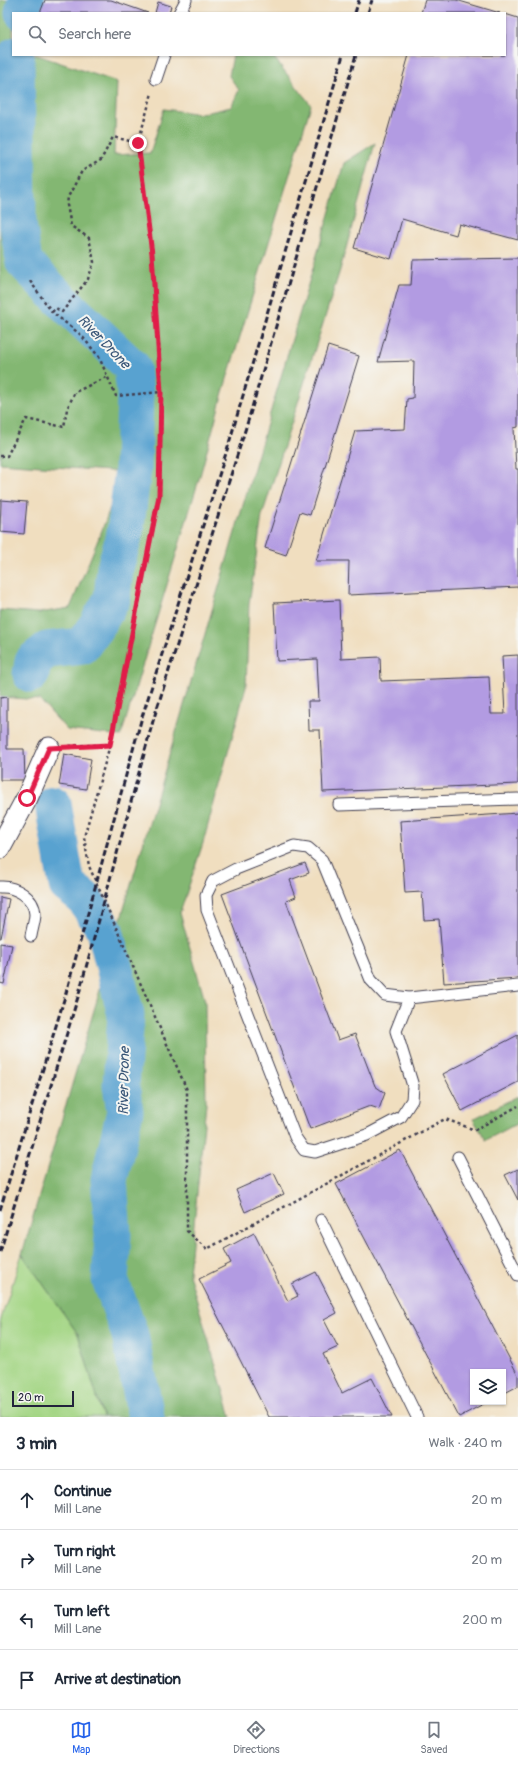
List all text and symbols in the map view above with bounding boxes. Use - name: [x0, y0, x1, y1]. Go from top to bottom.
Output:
- search box: [12, 12, 506, 56]
- icon: search: [26, 23, 48, 45]
- text: Search here: [58, 25, 131, 44]
- route end: [129, 134, 147, 152]
- water label: River Drone: [74, 312, 135, 374]
- route start: [18, 789, 36, 807]
- water label: River Drone: [115, 1045, 133, 1115]
- map controls: [470, 1369, 506, 1405]
- button: layers: [470, 1369, 506, 1405]
- scale bar: [12, 1389, 74, 1408]
- text: 20 m: [18, 1391, 44, 1404]
- text: 3 min: [16, 1433, 57, 1454]
- text: Walk · 240 m: [428, 1435, 502, 1451]
- text: Continue: [54, 1482, 112, 1501]
- icon: ahead: [16, 1489, 38, 1511]
- text: 20 m: [471, 1492, 502, 1508]
- text: Mill Lane: [54, 1501, 101, 1517]
- text: Turn right: [54, 1542, 115, 1561]
- icon: right: [16, 1549, 38, 1571]
- text: 20 m: [471, 1552, 502, 1568]
- text: Mill Lane: [54, 1561, 101, 1577]
- text: Turn left: [54, 1602, 110, 1621]
- icon: left: [16, 1609, 38, 1631]
- text: 200 m: [463, 1612, 502, 1628]
- text: Mill Lane: [54, 1621, 101, 1637]
- icon: arrive: [16, 1669, 38, 1691]
- text: Arrive at destination: [54, 1670, 181, 1689]
- tab: Map: [70, 1719, 92, 1756]
- tab: Directions: [233, 1719, 280, 1756]
- tab: Saved: [420, 1719, 448, 1756]

